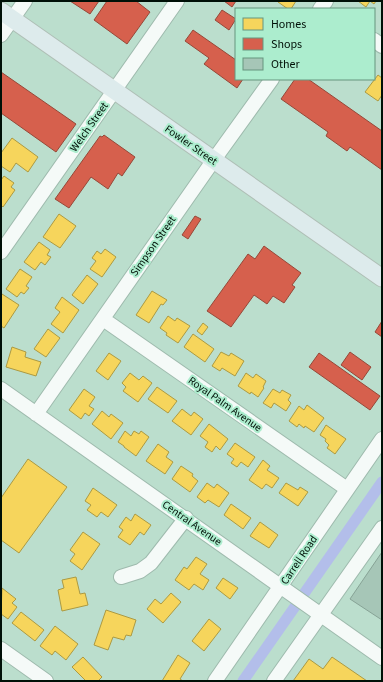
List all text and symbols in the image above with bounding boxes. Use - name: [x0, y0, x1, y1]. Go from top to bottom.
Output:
- legend: [235, 8, 375, 80]
- text: Homes: [271, 16, 306, 33]
- text: Shops: [271, 36, 302, 53]
- text: Other: [271, 56, 301, 73]
- street label: Welch Street: [66, 99, 112, 155]
- street label: Fowler Street: [162, 121, 220, 169]
- street label: Simpson Street: [127, 213, 179, 279]
- street label: Royal Palm Avenue: [185, 373, 265, 435]
- street label: Central Avenue: [159, 497, 225, 549]
- street label: Carrell Road: [277, 532, 321, 588]

